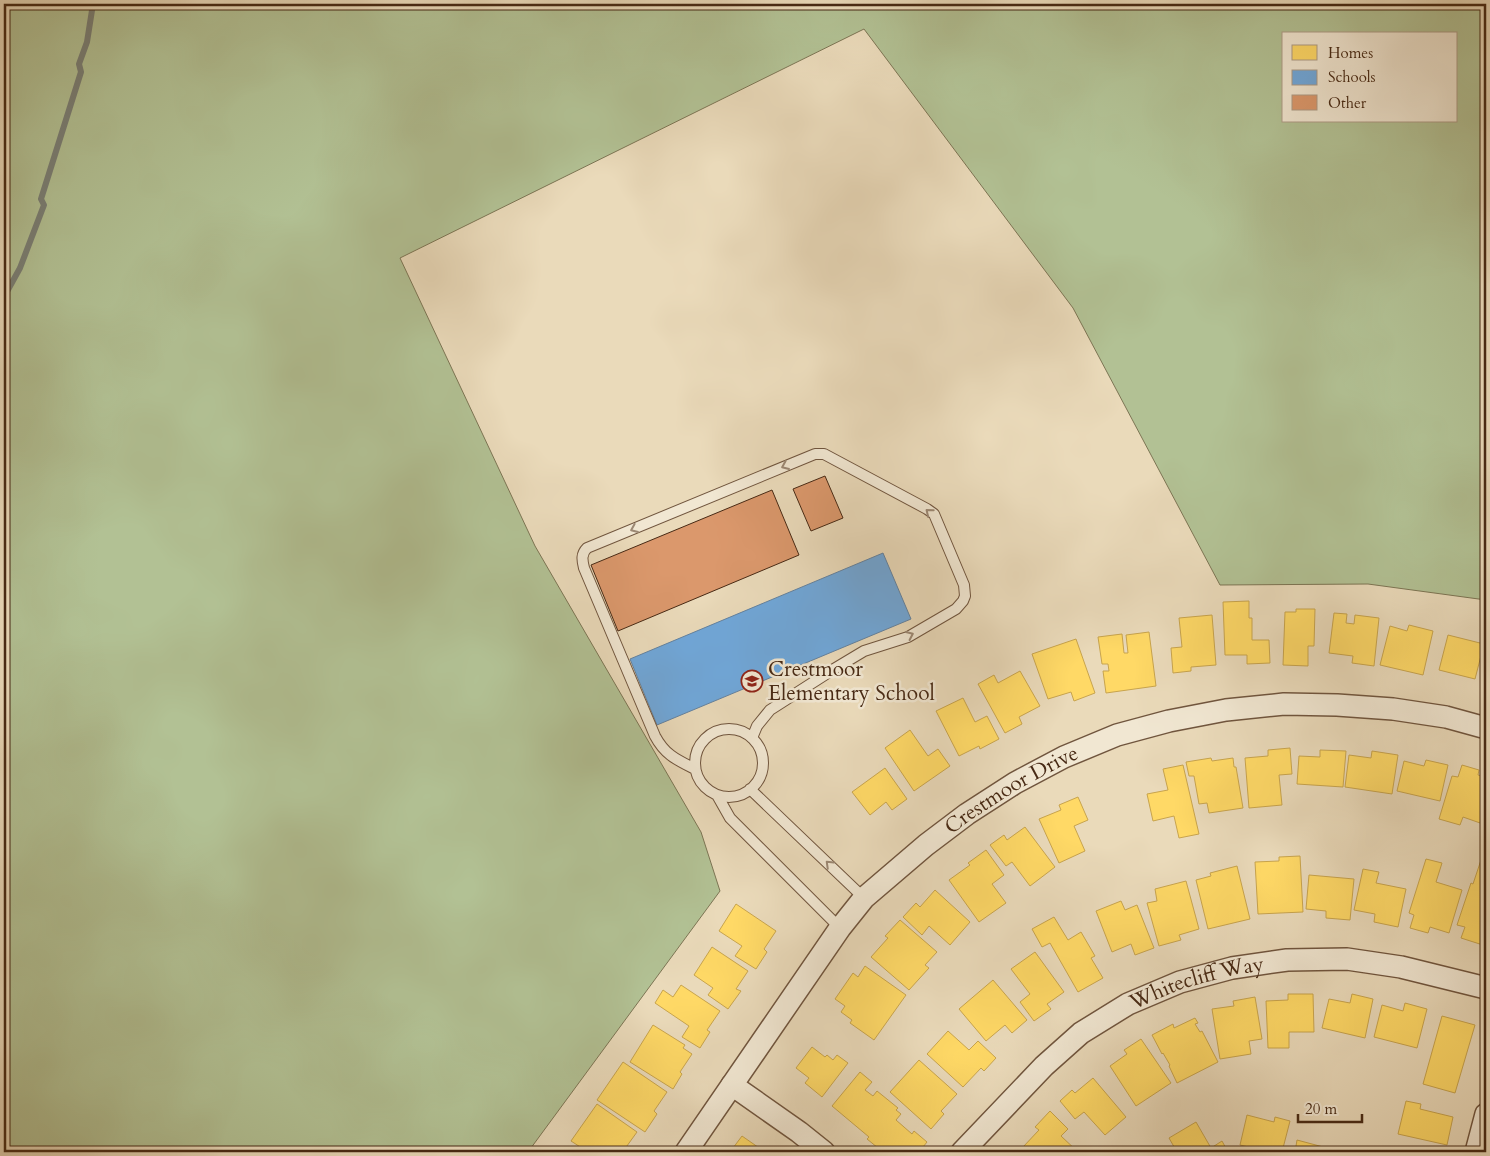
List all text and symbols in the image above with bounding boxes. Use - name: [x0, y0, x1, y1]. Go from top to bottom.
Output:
- legend: [1282, 32, 1458, 122]
- text: Homes: [1328, 43, 1373, 63]
- text: Schools: [1328, 67, 1376, 87]
- text: Other: [1328, 93, 1367, 113]
- one-way arrow: [781, 460, 790, 471]
- one-way arrow: [925, 509, 935, 518]
- one-way arrow: [631, 523, 639, 533]
- one-way arrow: [905, 631, 914, 642]
- place label: Crestmoor Elementary School: [768, 655, 935, 708]
- school or university icon: Crestmoor Elementary School: [740, 669, 764, 693]
- street label: Crestmoor Drive: [938, 738, 1082, 841]
- one-way arrow: [826, 861, 835, 870]
- street label: Whitecliff Way: [1124, 949, 1265, 1017]
- scale bar: [1298, 1091, 1361, 1123]
- text: 20 m: [1305, 1099, 1337, 1119]

